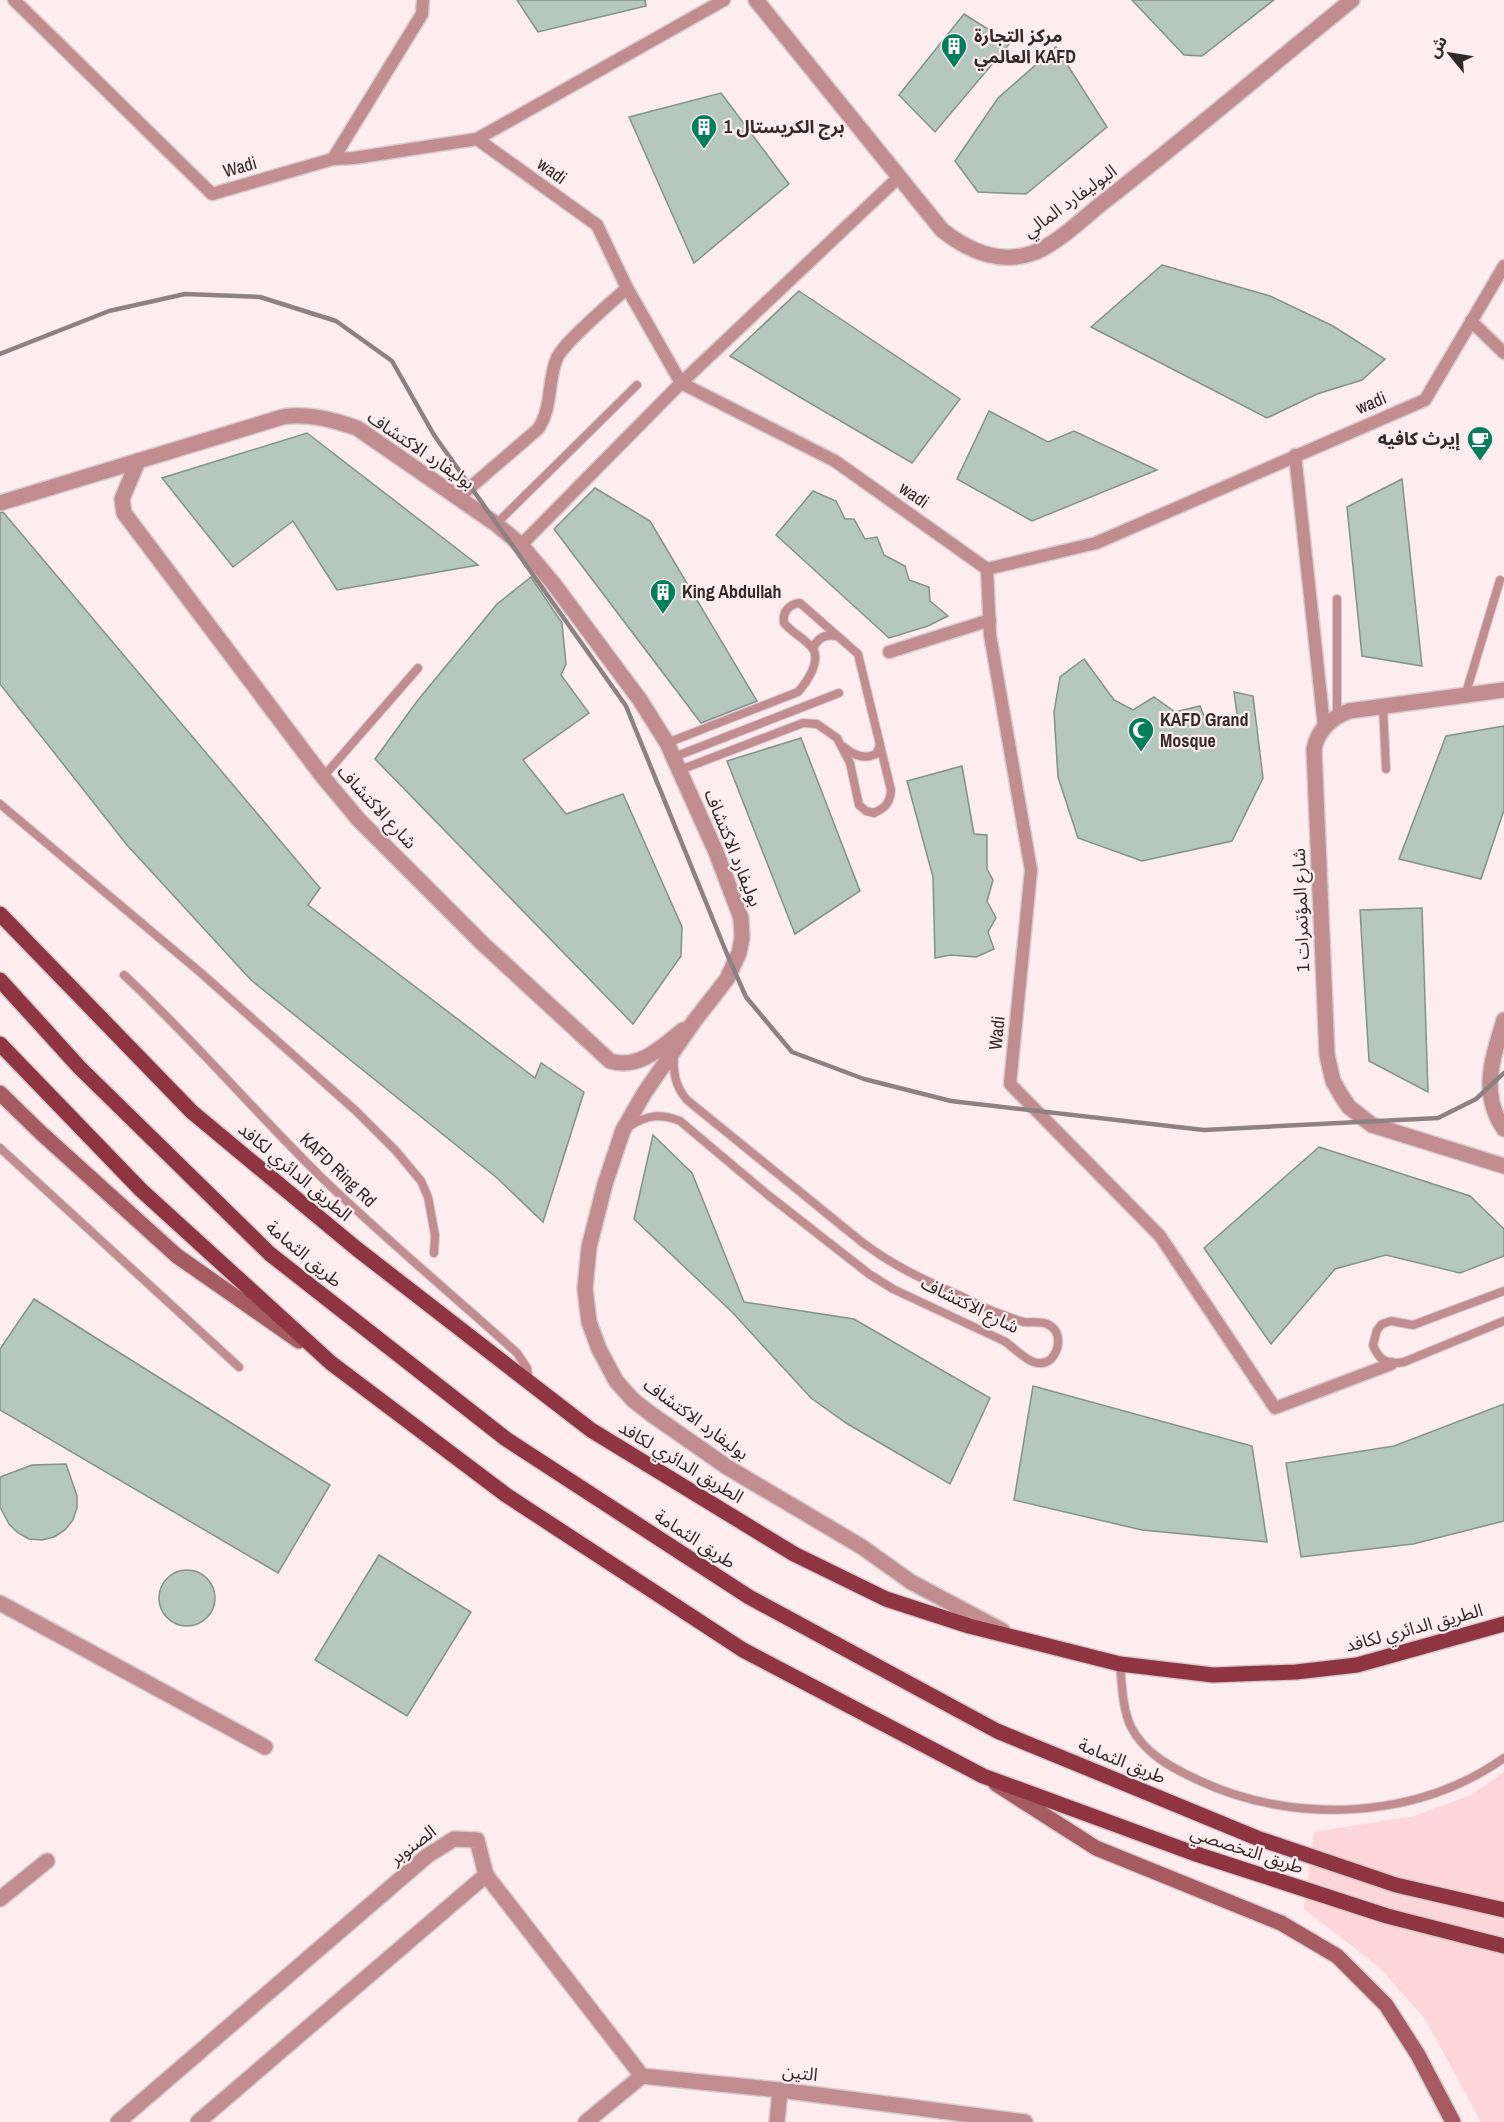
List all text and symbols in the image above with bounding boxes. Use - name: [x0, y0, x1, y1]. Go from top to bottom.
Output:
- place label: مركز التجارة العالمي KAFD: [974, 23, 1076, 71]
- north arrow: [1420, 24, 1480, 84]
- building icon: مركز التجارة العالمي KAFD: [939, 31, 969, 69]
- text: ش: [1422, 31, 1452, 61]
- building icon: برج الكريستال 1: [689, 112, 719, 150]
- place label: برج الكريستال 1: [724, 114, 845, 140]
- street label: Wadi: [220, 150, 260, 183]
- street label: wadi: [532, 151, 572, 190]
- street label: البوليفارد المالي: [1018, 158, 1122, 244]
- street label: wadi: [1352, 385, 1390, 420]
- street label: بوليفارد الاكتشاف: [363, 404, 480, 495]
- cafe icon: إيرث كافيه: [1465, 424, 1495, 462]
- place label: إيرث كافيه: [1378, 426, 1461, 451]
- street label: wadi: [894, 475, 934, 514]
- building icon: King Abdullah: [648, 577, 678, 615]
- place label: King Abdullah: [682, 579, 782, 604]
- place label: KAFD Grand Mosque: [1160, 707, 1249, 753]
- mosque icon: KAFD Grand Mosque: [1126, 715, 1156, 753]
- street label: شارع الاكتشاف: [331, 759, 423, 855]
- street label: بوليفارد الاكتشاف: [699, 785, 768, 910]
- street label: شارع المؤتمرات 1: [1286, 848, 1317, 972]
- street label: Wadi: [982, 1015, 1011, 1051]
- street label: الطريق الدائري لكافد: [232, 1117, 358, 1228]
- street label: KAFD Ring Rd: [295, 1127, 382, 1213]
- street label: طريق الثمامة: [261, 1214, 348, 1293]
- street label: شارع الاكتشاف: [916, 1270, 1023, 1341]
- street label: بوليفارد الاكتشاف: [638, 1372, 754, 1465]
- street label: الطريق الدائري لكافد: [614, 1414, 748, 1510]
- street label: طريق الثمامة: [650, 1503, 741, 1574]
- street label: الطريق الدائري لكافد: [1342, 1597, 1486, 1659]
- street label: طريق الثمامة: [1075, 1732, 1170, 1789]
- street label: الصنوبر: [383, 1819, 441, 1871]
- street label: طريق التخصصي: [1187, 1820, 1307, 1881]
- street label: التين: [781, 2058, 819, 2087]

